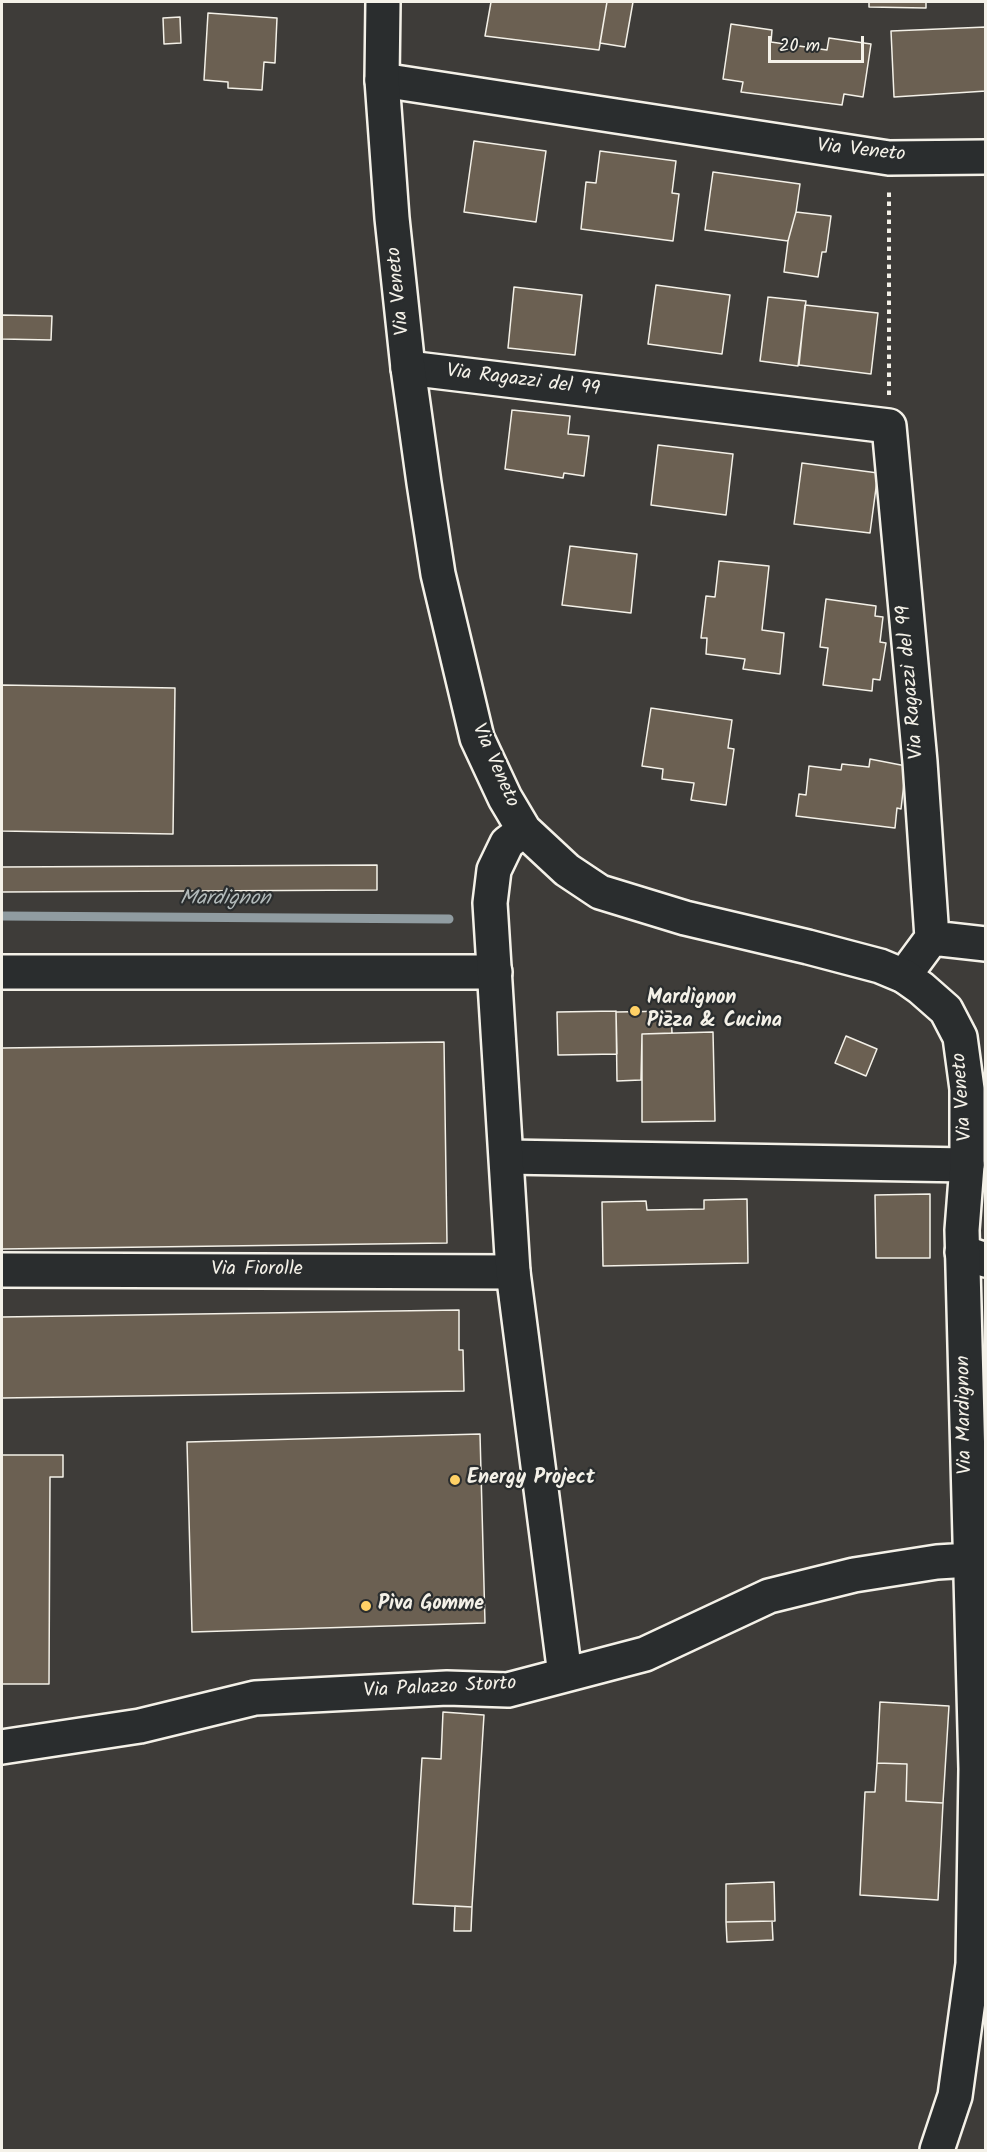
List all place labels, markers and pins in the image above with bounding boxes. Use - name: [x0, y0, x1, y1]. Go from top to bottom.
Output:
- place label: Mardignon Pizza & Cucina: [647, 988, 782, 1035]
- marker: Mardignon Pizza & Cucina: [628, 1004, 642, 1018]
- place label: Energy Project: [467, 1468, 595, 1492]
- marker: Energy Project: [448, 1473, 462, 1487]
- place label: Piva Gomme: [378, 1594, 484, 1618]
- marker: Piva Gomme: [359, 1599, 373, 1613]

